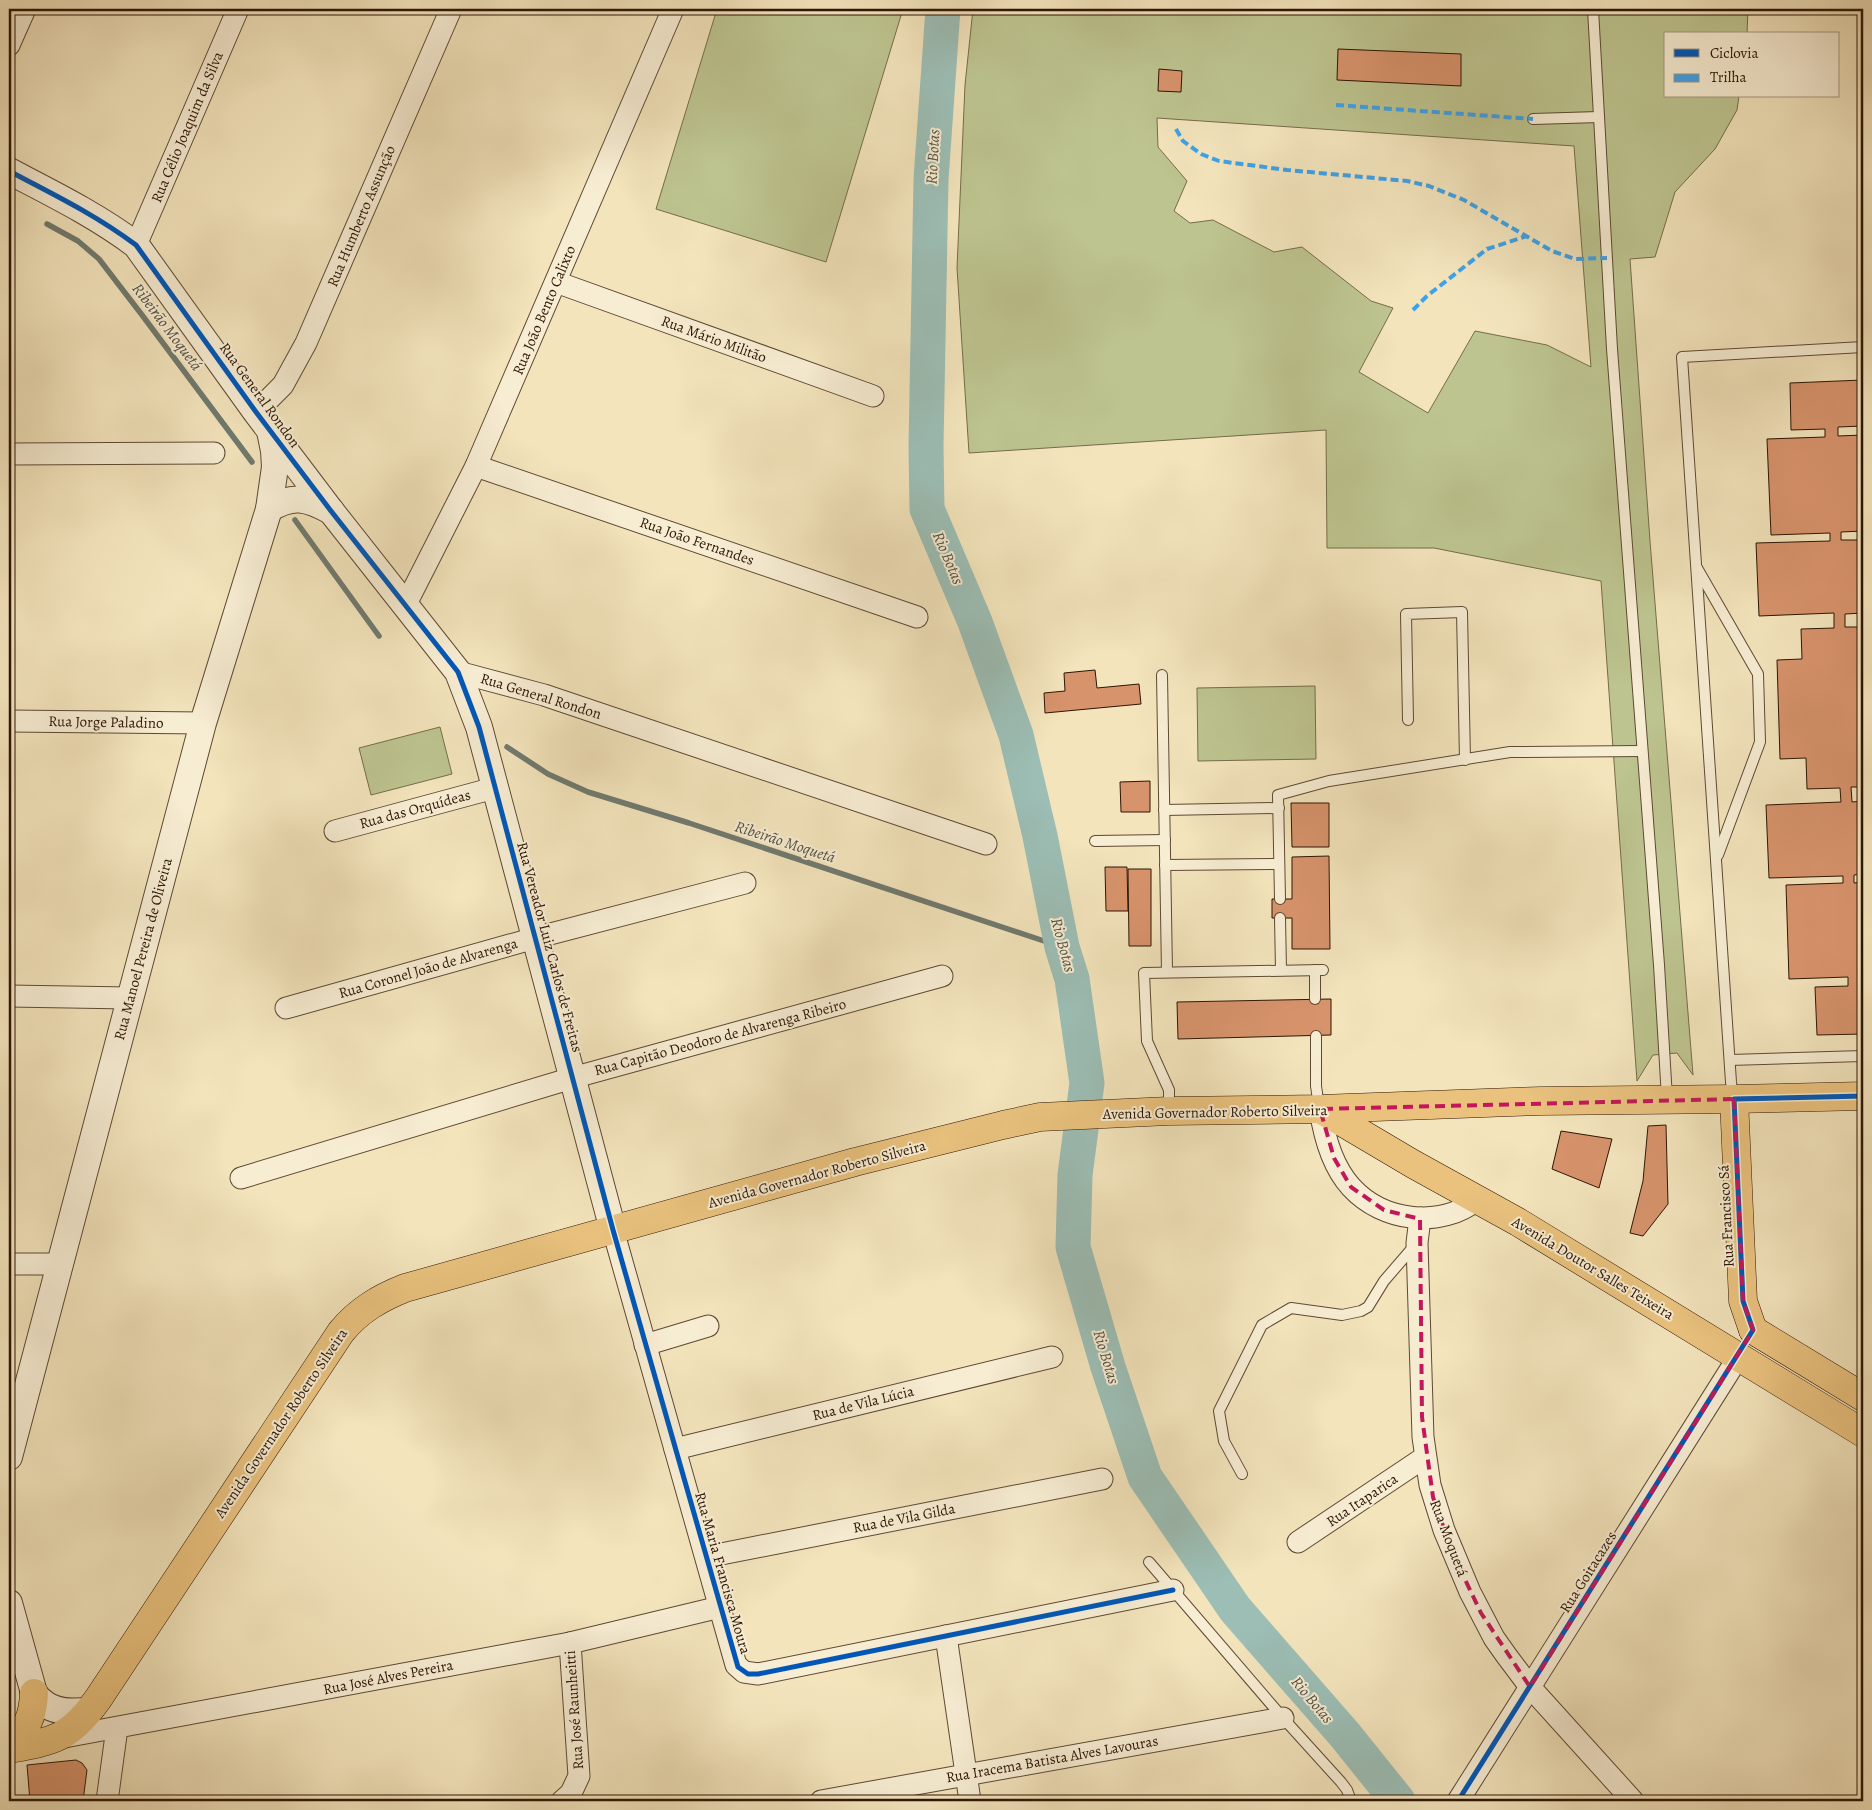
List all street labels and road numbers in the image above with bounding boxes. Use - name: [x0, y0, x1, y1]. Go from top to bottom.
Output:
- street label: Rua Célio Joaquim da Silva: [146, 48, 228, 206]
- street label: Rua Humberto Assunção: [322, 142, 400, 290]
- street label: Rua João Bento Calixto: [508, 242, 580, 378]
- street label: Rua Mário Militão: [659, 311, 769, 367]
- street label: Rua General Rondon: [215, 338, 305, 452]
- street label: Rua João Fernandes: [637, 512, 757, 570]
- street label: Rua General Rondon: [478, 668, 604, 724]
- street label: Rua Jorge Paladino: [48, 711, 164, 733]
- street label: Rua das Orquídeas: [357, 784, 473, 834]
- street label: Rua Vereador Luiz Carlos de Freitas: [512, 840, 588, 1054]
- street label: Rua Manoel Pereira de Oliveira: [109, 856, 177, 1042]
- street label: Rua Coronel João de Alvarenga: [336, 933, 520, 1003]
- street label: Rua Capitão Deodoro de Alvarenga Ribeiro: [592, 994, 848, 1080]
- street label: Avenida Governador Roberto Silveira: [1101, 1100, 1328, 1124]
- street label: Avenida Governador Roberto Silveira: [705, 1135, 928, 1213]
- street label: Rua Francisco Sá: [1713, 1164, 1739, 1268]
- street label: Avenida Doutor Salles Teixeira: [1507, 1211, 1678, 1324]
- street label: Avenida Governador Roberto Silveira: [209, 1324, 352, 1523]
- street label: Rua de Vila Lúcia: [810, 1381, 916, 1425]
- street label: Rua Itaparica: [1322, 1469, 1402, 1531]
- street label: Rua Maria Francisca Moura: [690, 1490, 756, 1656]
- street label: Rua Moquetá: [1425, 1497, 1473, 1579]
- street label: Rua de Vila Gilda: [851, 1498, 957, 1538]
- street label: Rua Goitacazes: [1555, 1527, 1621, 1617]
- street label: Rua José Raunheitti: [560, 1650, 588, 1770]
- street label: Rua José Alves Pereira: [321, 1655, 455, 1699]
- street label: Rua Iracema Batista Alves Lavouras: [944, 1730, 1160, 1788]

